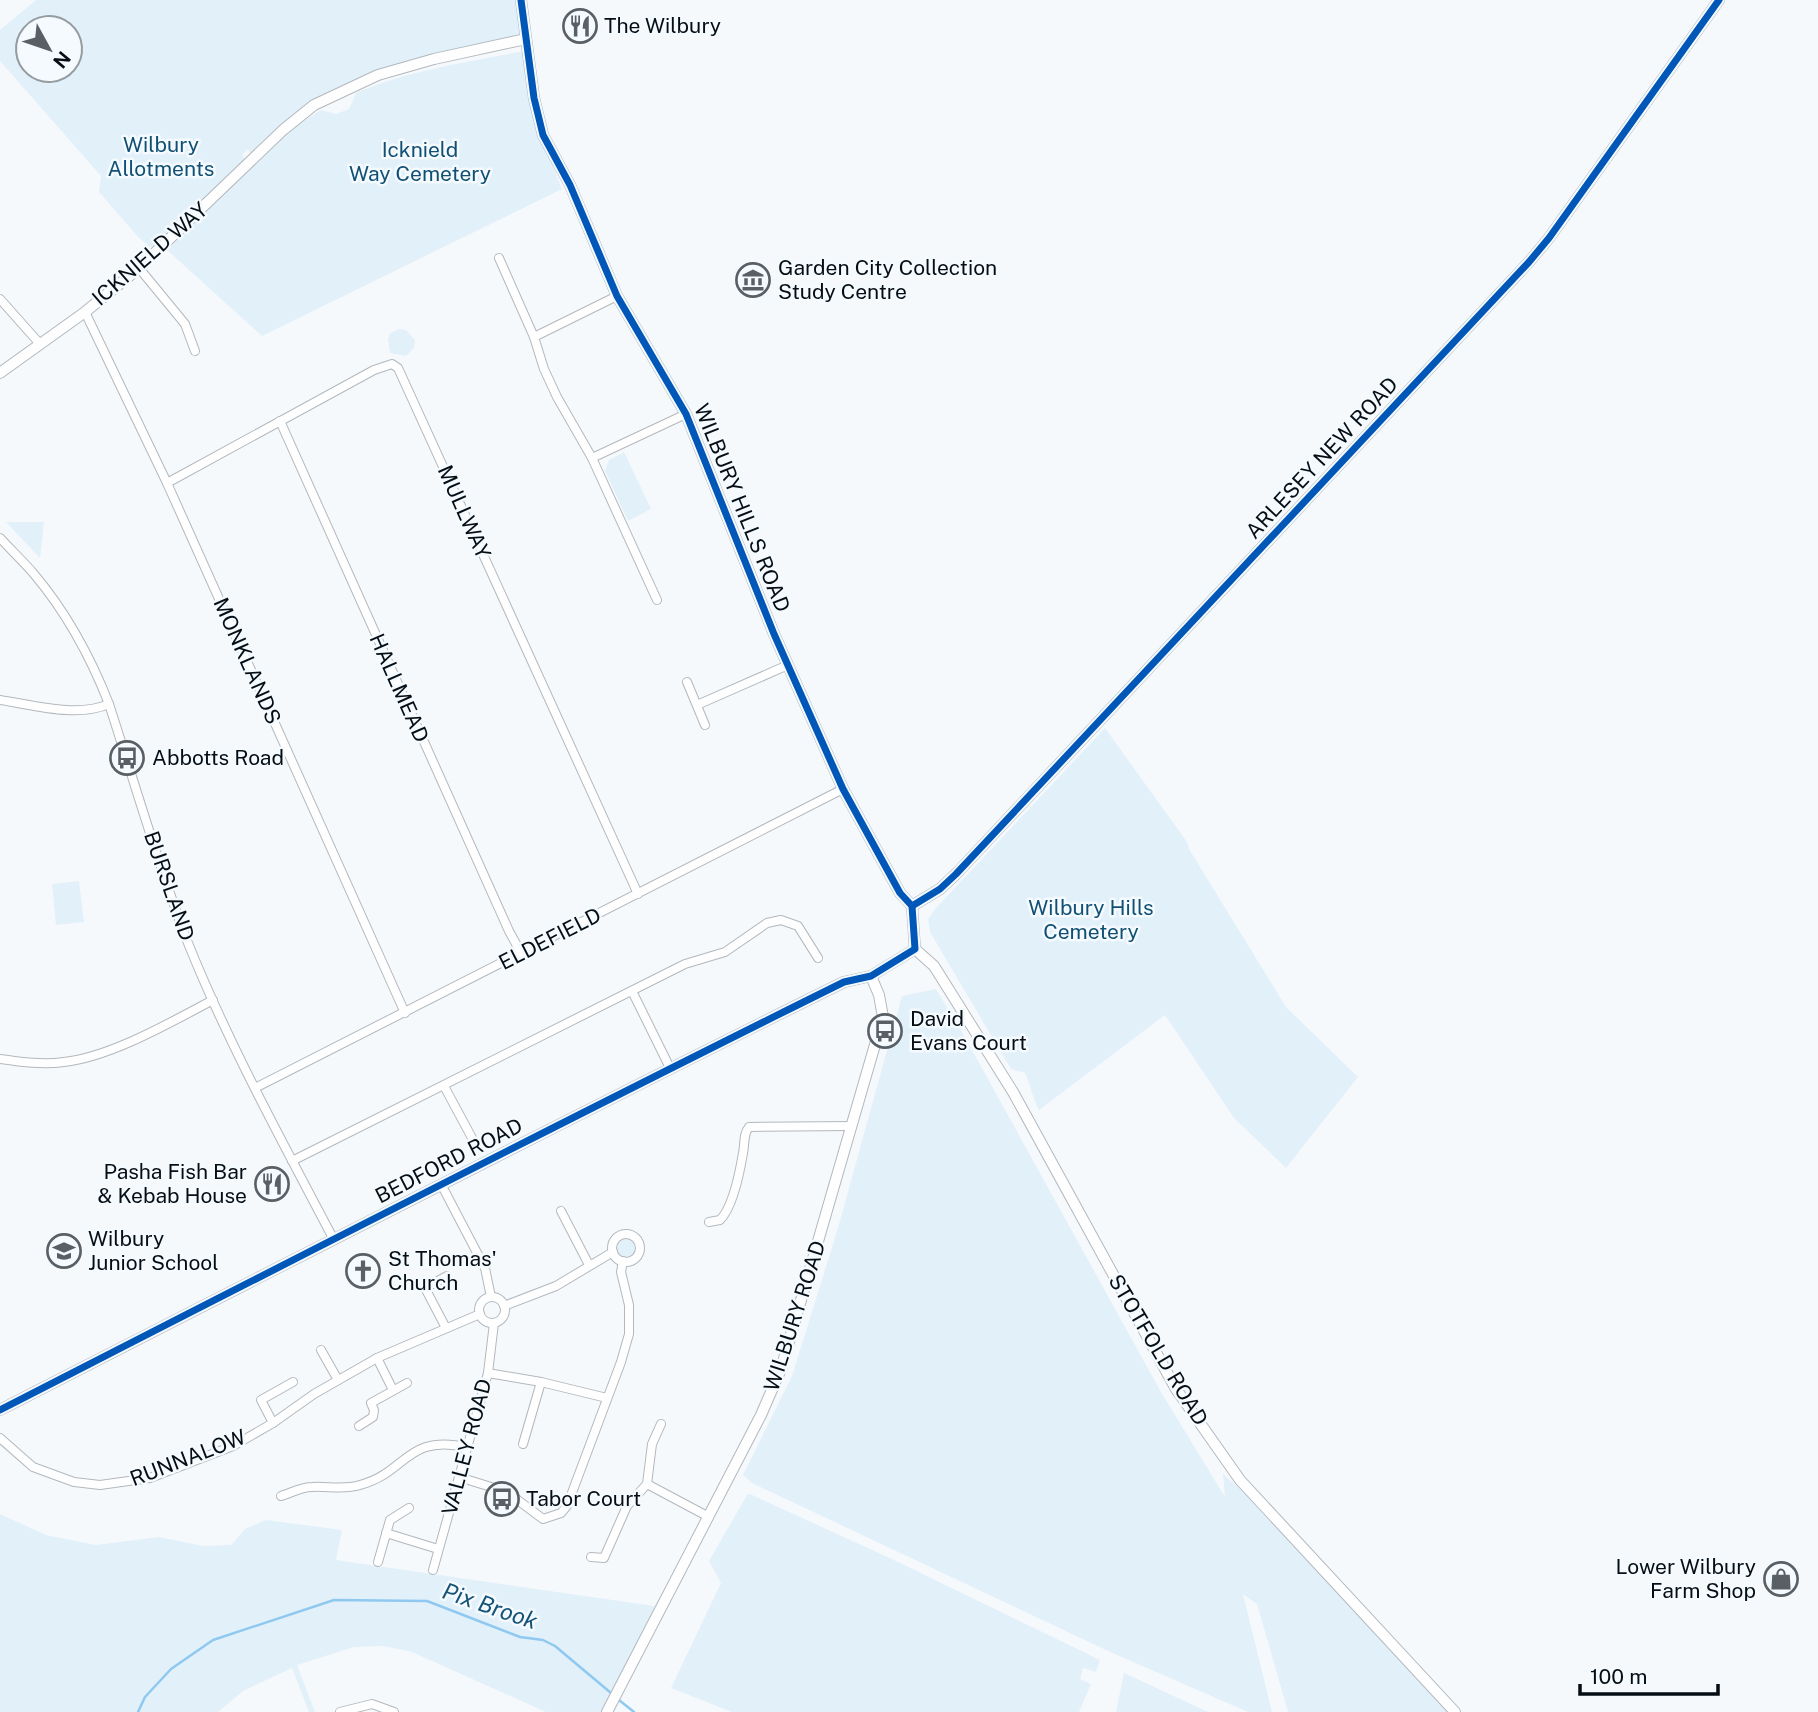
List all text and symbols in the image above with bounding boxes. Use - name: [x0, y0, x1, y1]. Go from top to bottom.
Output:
- restaurant icon: The Wilbury: [561, 7, 599, 45]
- place label: The Wilbury: [604, 13, 721, 38]
- north arrow: [14, 14, 84, 84]
- text: N: [49, 47, 75, 73]
- park label: Wilbury Allotments: [108, 132, 214, 181]
- park label: Icknield Way Cemetery: [349, 137, 491, 186]
- street label: ICKNIELD WAY: [87, 197, 213, 311]
- place label: Garden City Collection Study Centre: [778, 255, 997, 304]
- museum icon: Garden City Collection Study Centre: [734, 261, 772, 299]
- street label: ARLESEY NEW ROAD: [1240, 372, 1403, 544]
- street label: WILBURY HILLS ROAD: [689, 400, 796, 616]
- street label: MULLWAY: [433, 461, 496, 563]
- street label: MONKLANDS: [208, 594, 287, 728]
- street label: HALLMEAD: [364, 630, 435, 746]
- bus stop icon: Abbotts Road: [108, 739, 146, 777]
- place label: Abbotts Road: [152, 745, 284, 770]
- street label: BURSLAND: [139, 828, 200, 944]
- park label: Wilbury Hills Cemetery: [1028, 895, 1154, 944]
- street label: ELDEFIELD: [495, 902, 605, 975]
- place label: David Evans Court: [910, 1006, 1027, 1055]
- bus stop icon: David Evans Court: [866, 1012, 904, 1050]
- street label: BEDFORD ROAD: [371, 1113, 527, 1208]
- place label: Pasha Fish Bar & Kebab House: [97, 1159, 247, 1208]
- restaurant icon: Pasha Fish Bar & Kebab House: [253, 1165, 291, 1203]
- place label: Wilbury Junior School: [88, 1226, 219, 1275]
- school or university icon: Wilbury Junior School: [45, 1232, 83, 1270]
- street label: WILBURY ROAD: [758, 1238, 831, 1394]
- place label: St Thomas' Church: [388, 1246, 497, 1295]
- church icon: St Thomas' Church: [344, 1252, 382, 1290]
- street label: STOTFOLD ROAD: [1103, 1270, 1213, 1430]
- street label: VALLEY ROAD: [436, 1376, 497, 1518]
- street label: RUNNALOW: [126, 1424, 249, 1491]
- bus stop icon: Tabor Court: [483, 1480, 521, 1518]
- place label: Tabor Court: [526, 1486, 641, 1511]
- place label: Lower Wilbury Farm Shop: [1616, 1554, 1756, 1603]
- shop icon: Lower Wilbury Farm Shop: [1762, 1560, 1800, 1598]
- water label: Pix Brook: [439, 1577, 542, 1635]
- scale bar: [1580, 1652, 1718, 1696]
- text: 100 m: [1590, 1664, 1647, 1689]

